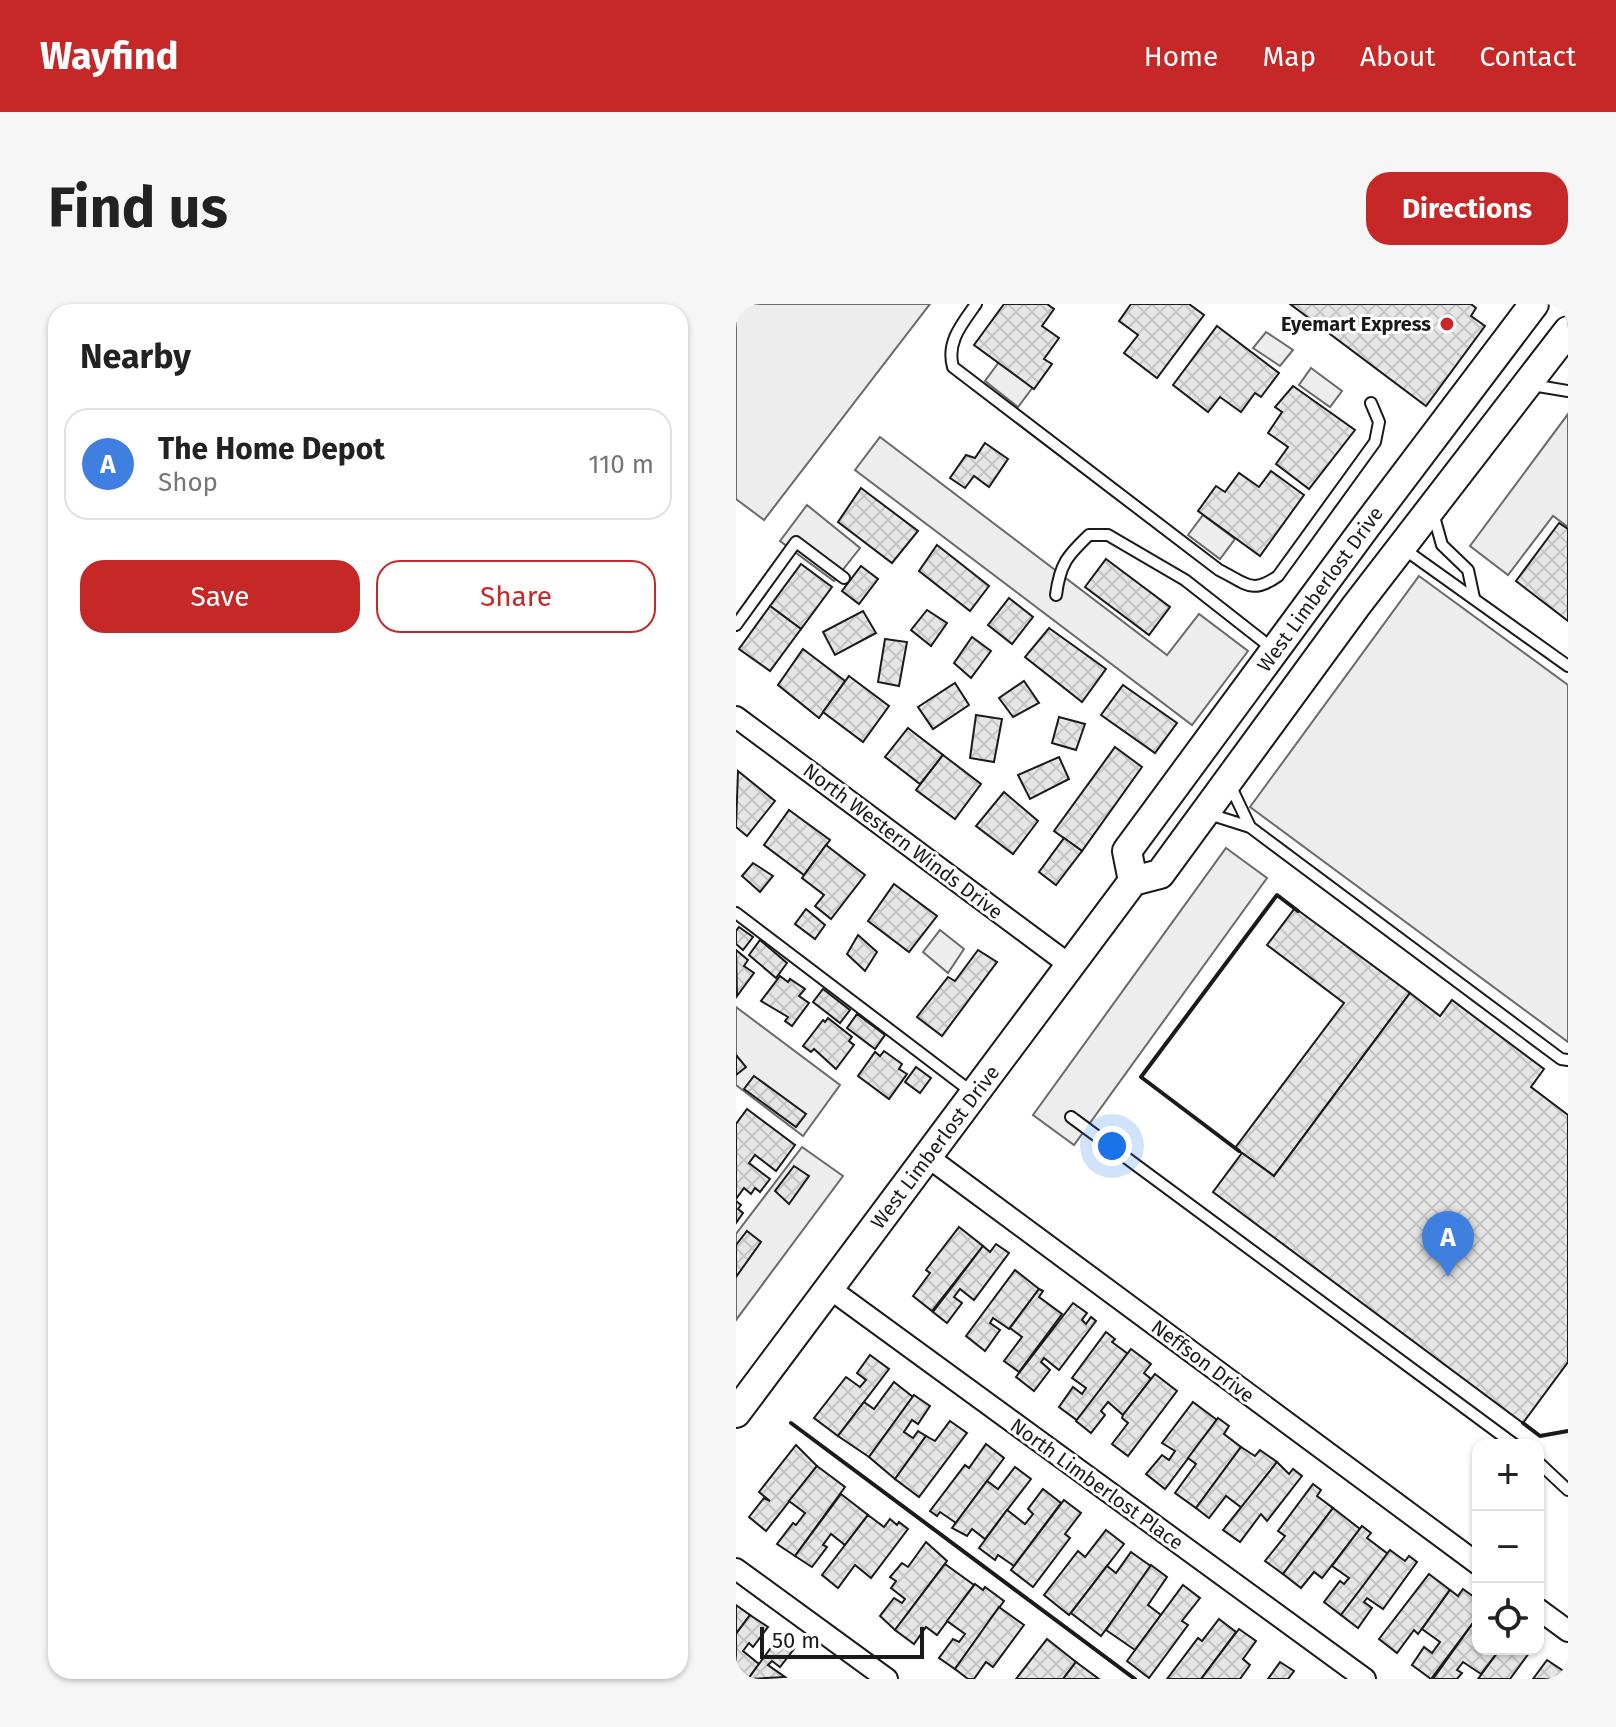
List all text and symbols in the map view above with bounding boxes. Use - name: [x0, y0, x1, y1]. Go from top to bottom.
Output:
- text: Wayfind: [40, 33, 178, 79]
- text: Home: [1144, 40, 1218, 73]
- text: Map: [1262, 40, 1316, 73]
- text: About: [1360, 40, 1435, 73]
- text: Contact: [1479, 40, 1576, 73]
- button: Directions: [1366, 172, 1568, 245]
- text: Find us: [48, 175, 228, 242]
- place label: Eyemart Express: [1281, 312, 1431, 336]
- marker: Eyemart Express: [1438, 315, 1456, 333]
- text: Nearby: [80, 336, 191, 377]
- text: The Home Depot: [158, 431, 385, 467]
- text: A: [100, 449, 116, 480]
- text: 110 m: [588, 449, 654, 480]
- text: Shop: [158, 467, 218, 498]
- street label: West Limberlost Drive: [1252, 502, 1388, 676]
- button: Save: [80, 560, 360, 633]
- button: Share: [376, 560, 656, 633]
- street label: North Western Winds Drive: [798, 758, 1008, 924]
- street label: West Limberlost Drive: [866, 1061, 1004, 1233]
- your location: [1092, 1126, 1132, 1166]
- pin: A: [1422, 1211, 1474, 1277]
- street label: Neffson Drive: [1147, 1314, 1259, 1408]
- street label: North Limberlost Place: [1006, 1413, 1188, 1555]
- map controls: [1472, 1439, 1544, 1655]
- button: +: [1472, 1439, 1544, 1511]
- button: −: [1472, 1511, 1544, 1583]
- button: locate: [1472, 1583, 1544, 1655]
- scale bar: [760, 1623, 924, 1659]
- text: 50 m: [772, 1627, 820, 1654]

